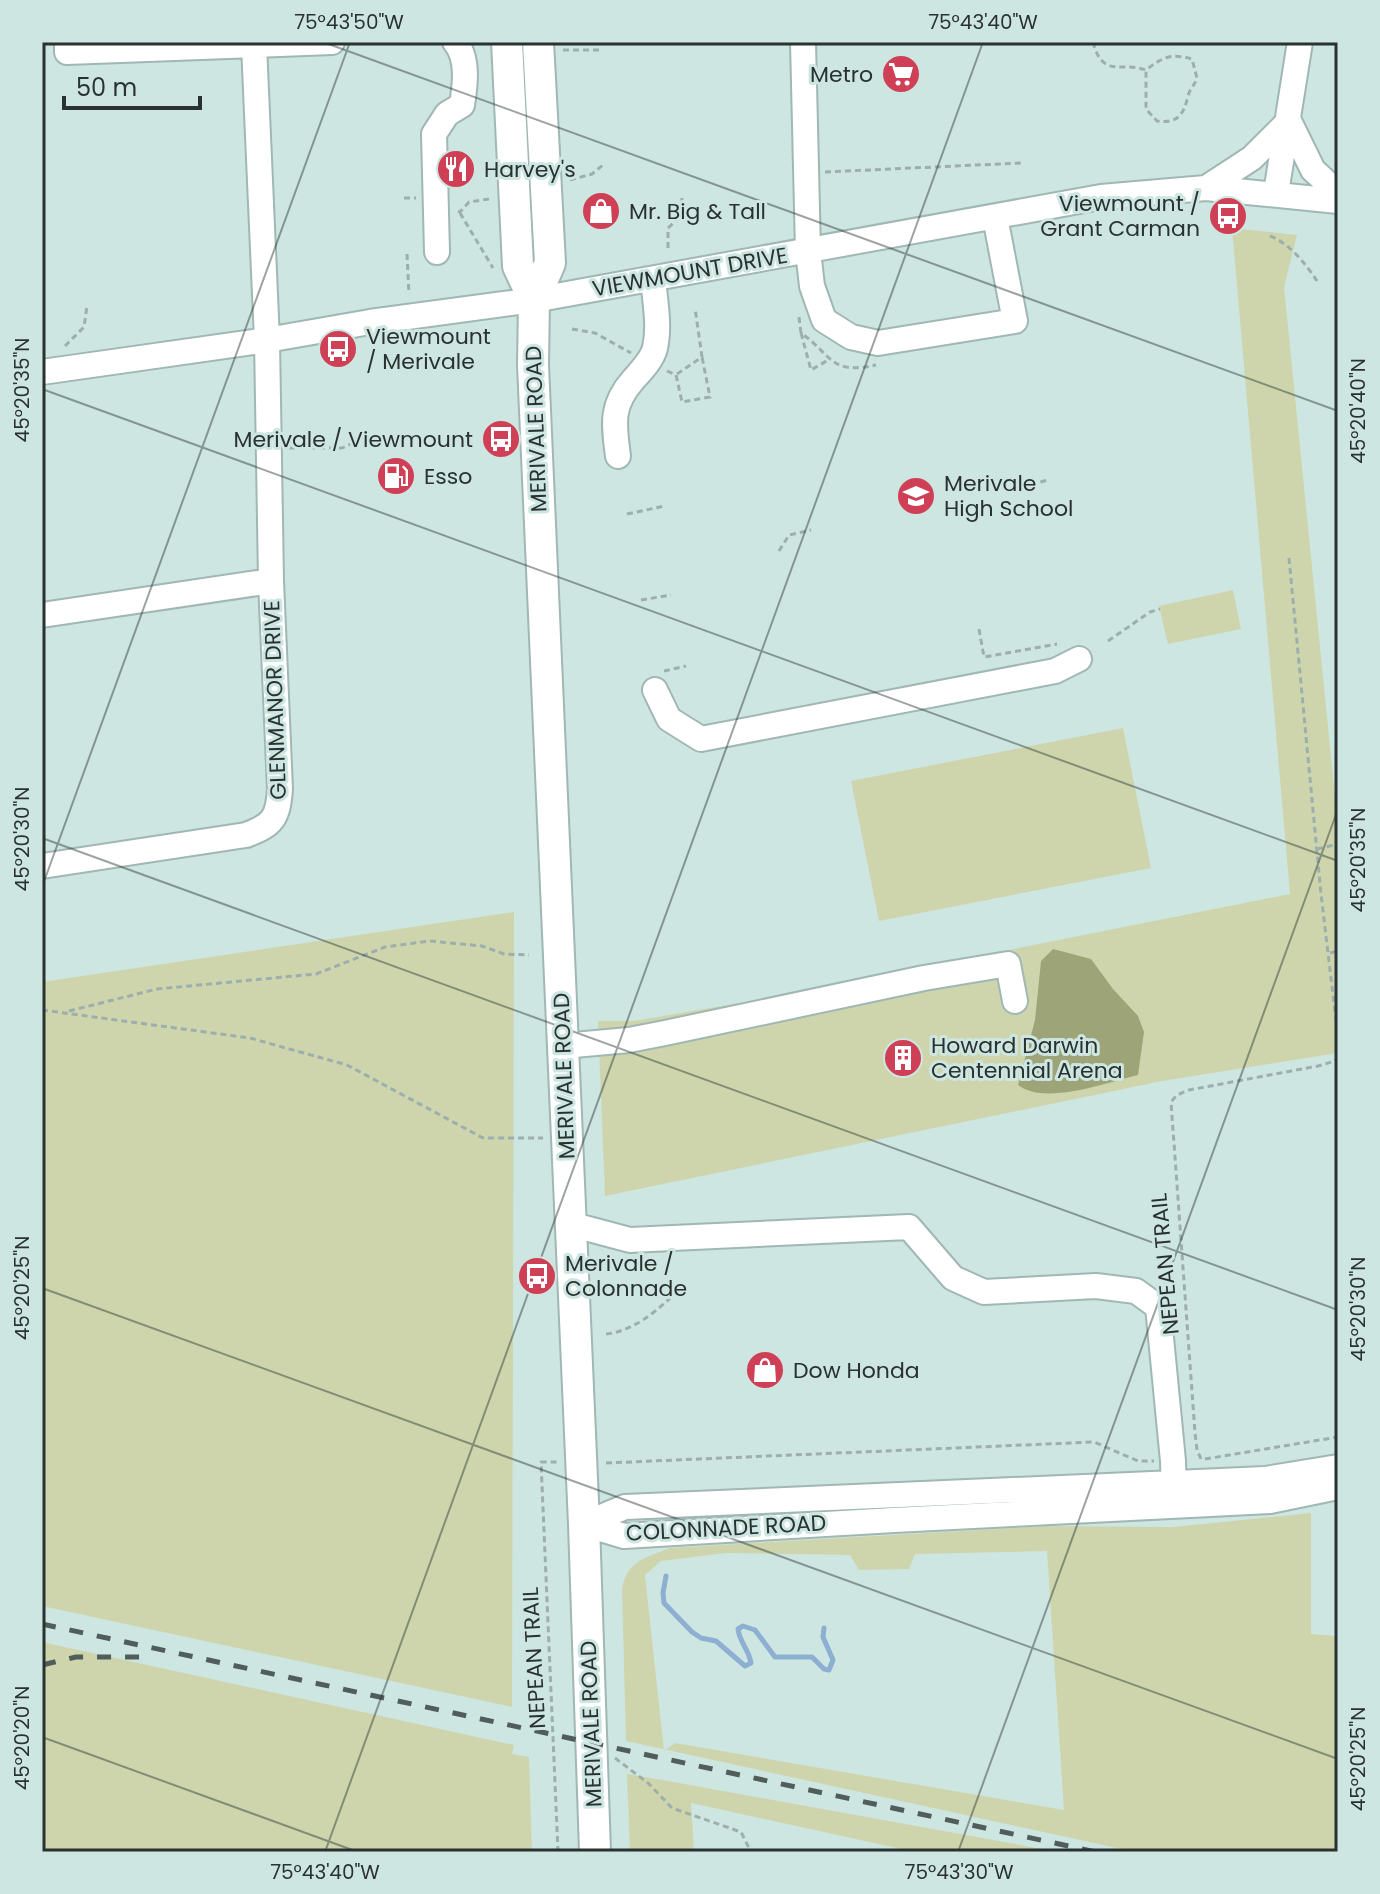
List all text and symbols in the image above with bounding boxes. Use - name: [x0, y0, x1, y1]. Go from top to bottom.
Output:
- text: 75°43'50"W: [294, 8, 404, 36]
- text: 75°43'40"W: [928, 8, 1038, 36]
- supermarket icon: Metro: [880, 53, 922, 95]
- place label: Metro: [810, 59, 873, 90]
- scale bar: [64, 60, 200, 110]
- text: 50 m: [76, 71, 137, 104]
- restaurant icon: Harvey's: [435, 148, 477, 190]
- place label: Harvey's: [484, 154, 576, 185]
- place label: Viewmount / Grant Carman: [1040, 188, 1200, 244]
- shop icon: Mr. Big & Tall: [580, 190, 622, 232]
- bus stop icon: Viewmount / Grant Carman: [1207, 195, 1249, 237]
- place label: Mr. Big & Tall: [629, 196, 766, 227]
- street label: VIEWMOUNT DRIVE: [590, 240, 790, 304]
- place label: Viewmount / Merivale: [366, 321, 491, 377]
- bus stop icon: Viewmount / Merivale: [317, 328, 359, 370]
- text: 45°20'35"N: [8, 338, 36, 442]
- street label: MERIVALE ROAD: [518, 345, 554, 513]
- text: 45°20'40"N: [1344, 358, 1372, 464]
- bus stop icon: Merivale / Viewmount: [480, 418, 522, 460]
- place label: Merivale / Viewmount: [233, 424, 473, 455]
- fuel station icon: Esso: [375, 455, 417, 497]
- place label: Esso: [424, 461, 472, 492]
- place label: Merivale High School: [944, 468, 1073, 524]
- school or university icon: Merivale High School: [895, 475, 937, 517]
- street label: GLENMANOR DRIVE: [256, 600, 294, 800]
- text: 45°20'30"N: [8, 787, 36, 891]
- text: 45°20'35"N: [1344, 808, 1372, 912]
- street label: MERIVALE ROAD: [546, 992, 582, 1160]
- place label: Howard Darwin Centennial Arena: [931, 1030, 1123, 1086]
- building icon: Howard Darwin Centennial Arena: [882, 1037, 924, 1079]
- street label: NEPEAN TRAIL: [1143, 1191, 1187, 1336]
- text: 45°20'25"N: [8, 1236, 36, 1340]
- place label: Merivale / Colonnade: [565, 1248, 687, 1304]
- bus stop icon: Merivale / Colonnade: [516, 1255, 558, 1297]
- text: 45°20'30"N: [1344, 1257, 1372, 1361]
- shop icon: Dow Honda: [744, 1349, 786, 1391]
- place label: Dow Honda: [793, 1355, 920, 1386]
- street label: COLONNADE ROAD: [625, 1507, 827, 1549]
- street label: NEPEAN TRAIL: [515, 1586, 553, 1730]
- street label: MERIVALE ROAD: [573, 1640, 609, 1808]
- text: 45°20'20"N: [8, 1686, 36, 1790]
- text: 45°20'25"N: [1344, 1707, 1372, 1811]
- text: 75°43'40"W: [270, 1858, 380, 1886]
- text: 75°43'30"W: [905, 1858, 1014, 1886]

